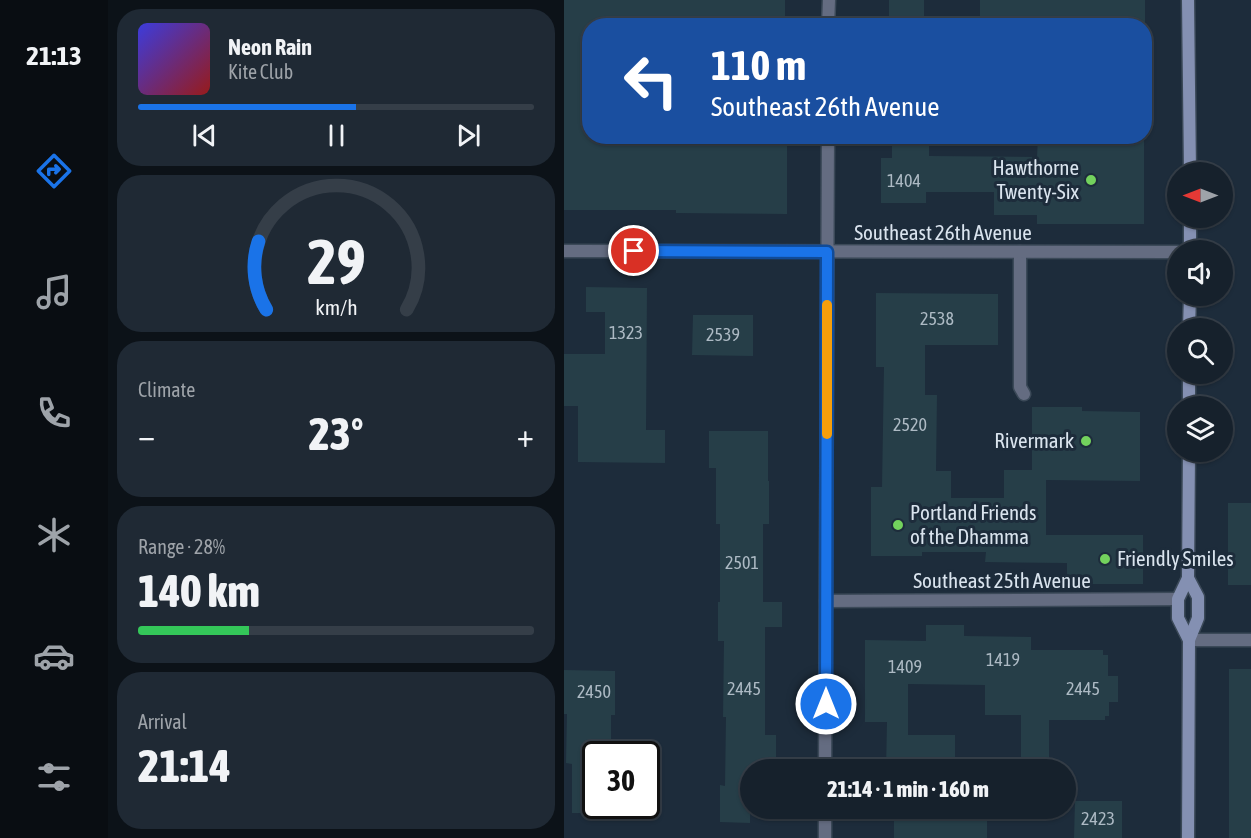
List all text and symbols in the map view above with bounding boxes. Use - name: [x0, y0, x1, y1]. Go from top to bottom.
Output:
- text: Neon Rain: [228, 34, 312, 60]
- text: 21:13: [26, 40, 82, 71]
- text: 110 m: [711, 41, 806, 89]
- icon: left: [612, 42, 690, 120]
- text: Kite Club: [228, 60, 293, 83]
- text: Southeast 26th Avenue: [711, 91, 939, 122]
- icon: previous: [188, 119, 221, 152]
- icon: pause: [320, 119, 353, 152]
- icon: next: [452, 119, 485, 152]
- icon: directions: [33, 150, 75, 192]
- place label: Hawthorne Twenty-Six: [992, 155, 1080, 203]
- north arrow: [1167, 162, 1233, 228]
- map controls: [1167, 162, 1233, 462]
- house number: 1404: [887, 170, 921, 191]
- marker: Hawthorne Twenty-Six: [1084, 173, 1098, 187]
- street label: Southeast 26th Avenue: [854, 220, 1032, 244]
- pin: [608, 225, 659, 276]
- text: 29: [307, 226, 365, 297]
- icon: arrive: [617, 234, 650, 267]
- button: sound: [1167, 240, 1233, 306]
- icon: music: [33, 271, 75, 313]
- text: km/h: [315, 296, 357, 321]
- house number: 2538: [920, 308, 954, 329]
- button: search: [1167, 318, 1233, 384]
- house number: 1323: [609, 322, 643, 343]
- house number: 2539: [706, 324, 740, 345]
- text: Climate: [138, 378, 195, 401]
- icon: phone: [33, 392, 75, 434]
- button: layers: [1167, 396, 1233, 462]
- text: 23°: [309, 408, 363, 460]
- house number: 2520: [893, 414, 927, 435]
- text: −: [138, 416, 155, 454]
- text: +: [517, 416, 534, 454]
- place label: Rivermark: [994, 428, 1074, 452]
- marker: Rivermark: [1079, 434, 1093, 448]
- place label: Portland Friends of the Dhamma: [910, 500, 1036, 548]
- icon: climate: [33, 514, 75, 556]
- marker: Portland Friends of the Dhamma: [891, 518, 905, 532]
- text: Range · 28%: [138, 535, 225, 558]
- place label: Friendly Smiles: [1117, 546, 1234, 570]
- house number: 2501: [725, 552, 759, 573]
- marker: Friendly Smiles: [1098, 552, 1112, 566]
- text: 140 km: [138, 565, 260, 617]
- street label: Southeast 25th Avenue: [913, 568, 1091, 592]
- icon: car: [33, 635, 75, 677]
- house number: 1419: [986, 649, 1020, 670]
- house number: 1409: [888, 656, 922, 677]
- position arrow: [794, 672, 858, 736]
- house number: 2445: [727, 678, 761, 699]
- house number: 2445: [1066, 678, 1100, 699]
- house number: 2450: [577, 681, 611, 702]
- text: Arrival: [138, 710, 187, 733]
- text: 21:14: [138, 740, 231, 792]
- speed limit sign: 30: [582, 741, 660, 819]
- icon: filters: [33, 756, 75, 798]
- text: 21:14 · 1 min · 160 m: [827, 776, 989, 802]
- house number: 2423: [1081, 808, 1115, 829]

